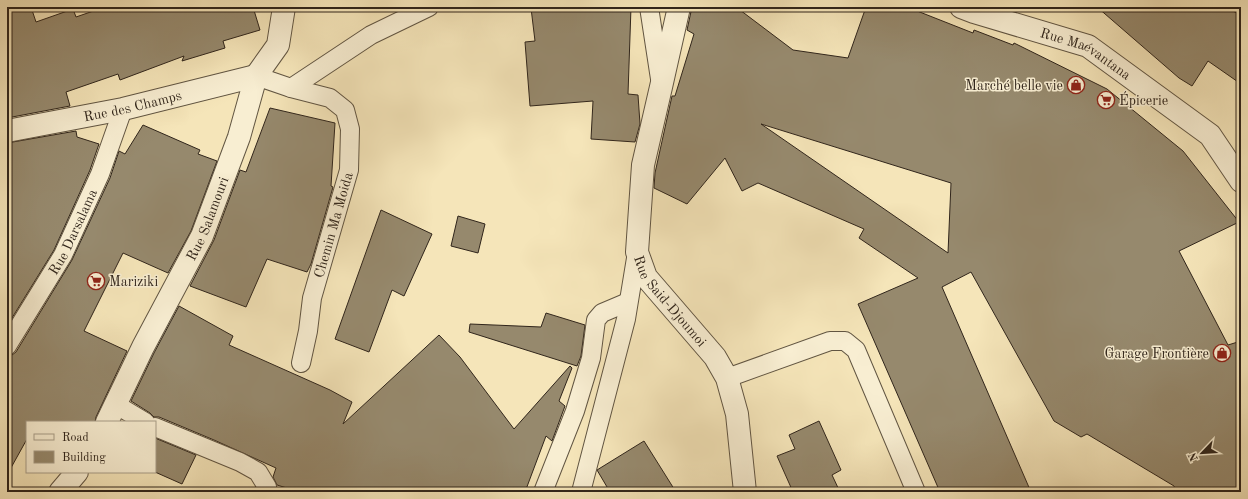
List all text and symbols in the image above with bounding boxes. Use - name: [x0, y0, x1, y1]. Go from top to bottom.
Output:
- street label: Rue Maévantana: [1038, 26, 1133, 83]
- shop icon: Marché belle vie: [1066, 75, 1086, 95]
- place label: Marché belle vie: [965, 79, 1063, 93]
- street label: Rue des Champs: [82, 89, 183, 124]
- supermarket icon: Épicerie: [1096, 90, 1116, 110]
- place label: Épicerie: [1119, 91, 1168, 108]
- street label: Chemin Ma Moida: [312, 171, 356, 280]
- street label: Rue Salamouri: [184, 175, 232, 263]
- street label: Rue Darsalama: [47, 187, 100, 277]
- street label: Rue Said-Djoumoi: [631, 254, 709, 350]
- supermarket icon: Mariziki: [86, 271, 106, 291]
- place label: Mariziki: [109, 275, 158, 289]
- shop icon: Garage Frontière: [1212, 343, 1232, 363]
- place label: Garage Frontière: [1104, 347, 1209, 361]
- legend: [26, 421, 156, 473]
- text: Road: [62, 432, 89, 444]
- north arrow: [1182, 433, 1222, 473]
- text: N: [1187, 450, 1201, 463]
- text: Building: [62, 452, 106, 464]

